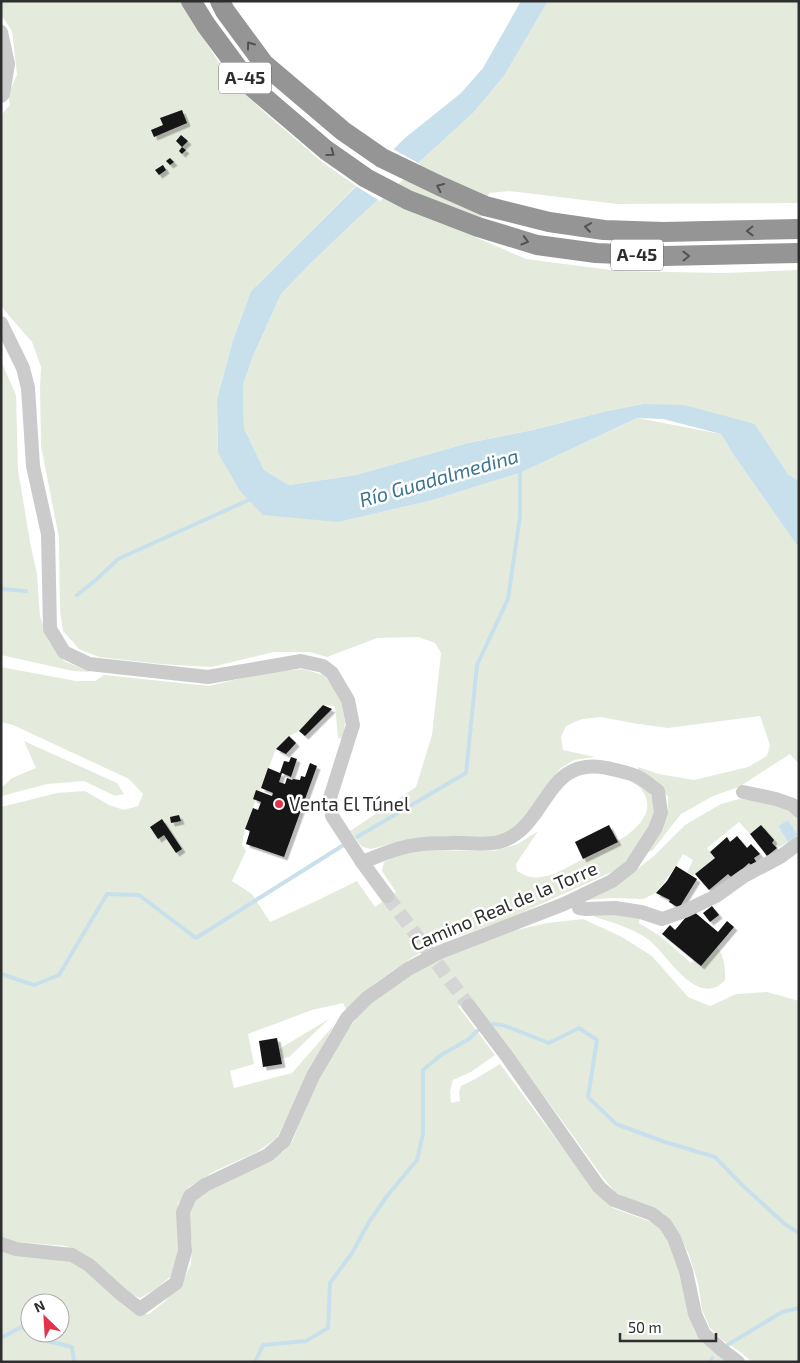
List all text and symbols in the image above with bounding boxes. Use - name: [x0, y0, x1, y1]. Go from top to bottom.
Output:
- one-way arrow: [247, 41, 256, 51]
- road number: A-45: [219, 62, 271, 94]
- one-way arrow: [325, 147, 335, 156]
- one-way arrow: [436, 182, 445, 193]
- one-way arrow: [583, 223, 592, 233]
- one-way arrow: [746, 226, 754, 236]
- one-way arrow: [520, 236, 529, 246]
- road number: A-45: [611, 240, 663, 270]
- one-way arrow: [682, 251, 690, 261]
- water label: Río Guadalmedina: [356, 443, 521, 511]
- place label: Venta El Túnel: [289, 792, 410, 815]
- marker: Venta El Túnel: [273, 798, 285, 810]
- street label: Camino Real de la Torre: [407, 856, 601, 955]
- north arrow: [20, 1293, 70, 1343]
- text: N: [31, 1296, 47, 1316]
- scale bar: [620, 1310, 716, 1342]
- text: 50 m: [628, 1318, 662, 1336]

